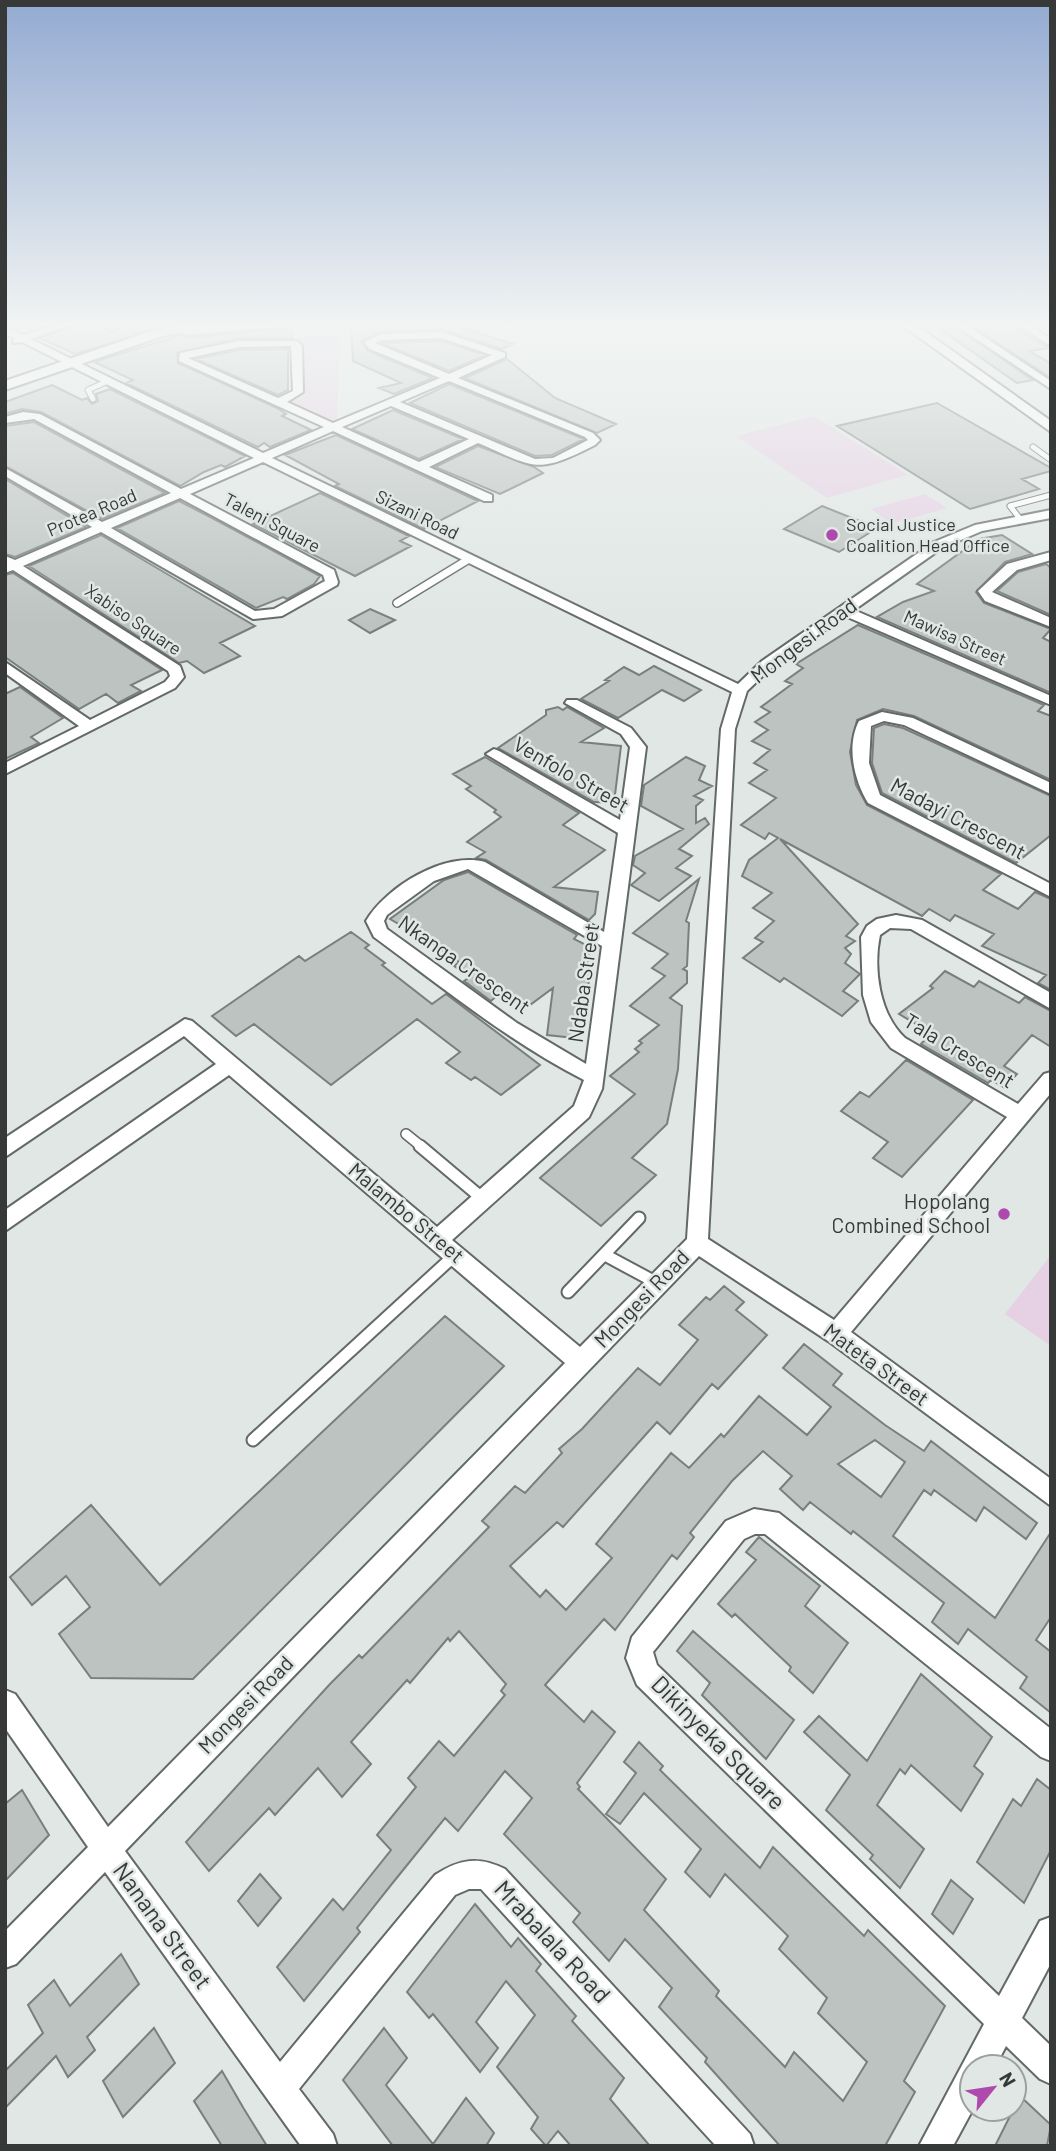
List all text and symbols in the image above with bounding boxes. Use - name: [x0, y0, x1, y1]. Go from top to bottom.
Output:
- street label: Protea Road: [43, 483, 140, 541]
- street label: Sizani Road: [372, 484, 463, 544]
- street label: Taleni Square: [220, 487, 324, 557]
- place label: Social Justice Coalition Head Office: [846, 513, 1010, 556]
- marker: Social Justice Coalition Head Office: [824, 527, 840, 543]
- street label: Xabiso Square: [81, 579, 186, 659]
- street label: Mongesi Road: [745, 592, 861, 688]
- street label: Mawisa Street: [901, 605, 1010, 670]
- street label: Venfolo Street: [509, 730, 634, 817]
- street label: Madayi Crescent: [887, 772, 1031, 864]
- street label: Nkanga Crescent: [394, 909, 536, 1019]
- street label: Ndaba Street: [562, 922, 603, 1044]
- street label: Tala Crescent: [900, 1007, 1020, 1092]
- street label: Malambo Street: [344, 1156, 470, 1267]
- place label: Hopolang Combined School: [832, 1188, 990, 1237]
- marker: Hopolang Combined School: [996, 1206, 1012, 1222]
- street label: Mongesi Road: [588, 1244, 694, 1352]
- street label: Mateta Street: [819, 1317, 934, 1410]
- street label: Mongesi Road: [192, 1650, 298, 1758]
- street label: Dikinyeka Square: [646, 1669, 792, 1815]
- street label: Nanana Street: [108, 1856, 219, 1994]
- street label: Mrabalala Road: [489, 1874, 617, 2008]
- north arrow: [958, 2053, 1028, 2123]
- text: N: [995, 2068, 1021, 2090]

